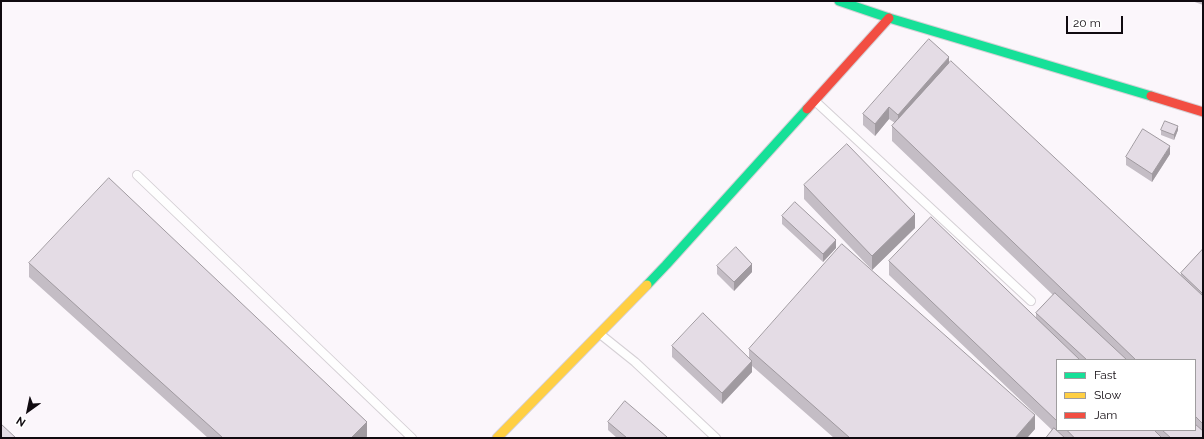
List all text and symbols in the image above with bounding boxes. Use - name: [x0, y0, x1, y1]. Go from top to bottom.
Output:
- scale bar: [1068, 8, 1125, 34]
- text: 20 m: [1073, 16, 1101, 30]
- legend: [1056, 359, 1196, 431]
- text: Fast: [1094, 368, 1117, 382]
- text: Slow: [1094, 388, 1121, 402]
- north arrow: [8, 391, 48, 431]
- text: Jam: [1094, 408, 1117, 422]
- text: N: [14, 414, 28, 429]

